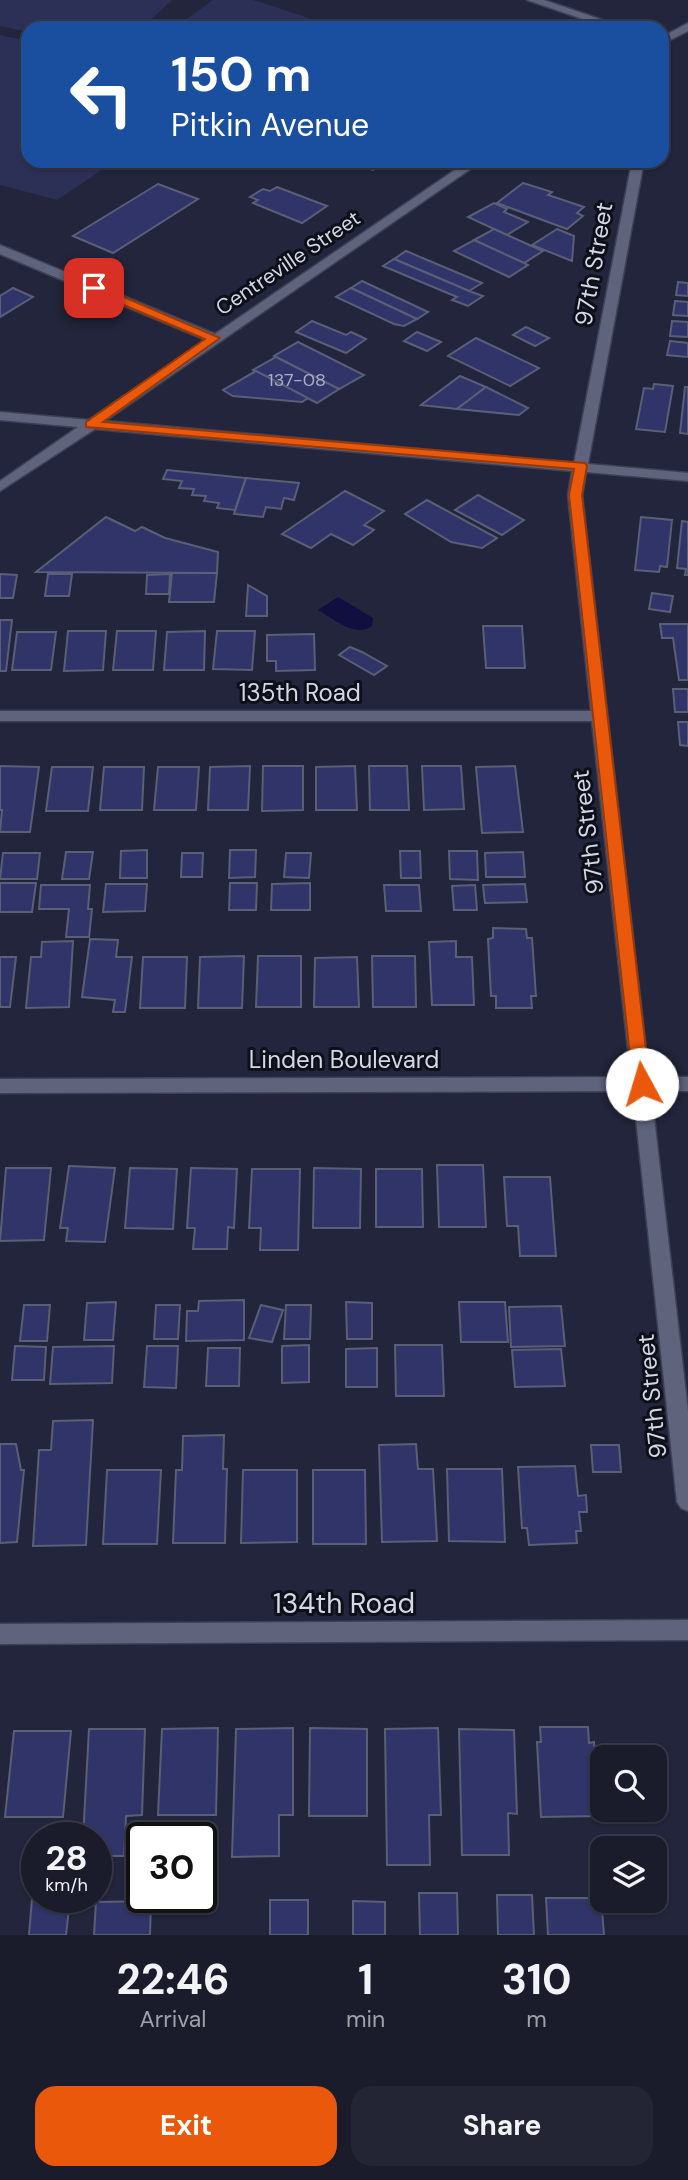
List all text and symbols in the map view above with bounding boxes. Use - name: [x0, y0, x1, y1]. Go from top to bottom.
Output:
- text: 150 m: [171, 42, 311, 106]
- icon: left: [56, 49, 147, 140]
- text: Pitkin Avenue: [171, 104, 369, 146]
- street label: 97th Street: [567, 200, 620, 328]
- street label: Centreville Street: [210, 204, 366, 322]
- pin: [64, 258, 124, 318]
- icon: arrive: [75, 269, 113, 307]
- house number: 137-08: [268, 368, 326, 392]
- street label: 135th Road: [239, 677, 361, 708]
- street label: 97th Street: [565, 768, 610, 896]
- street label: Linden Boulevard: [249, 1044, 439, 1075]
- position arrow: [605, 1047, 679, 1121]
- street label: 97th Street: [630, 1332, 673, 1460]
- street label: 134th Road: [273, 1585, 415, 1622]
- map controls: [590, 1745, 667, 1913]
- button: search: [590, 1745, 667, 1822]
- speed limit sign: 30: [126, 1822, 217, 1913]
- text: 28: [45, 1835, 88, 1881]
- button: layers: [590, 1836, 667, 1913]
- text: km/h: [45, 1873, 88, 1897]
- text: 22:46: [116, 1952, 230, 2007]
- text: 1: [358, 1952, 373, 2007]
- text: 310: [502, 1952, 572, 2007]
- text: Arrival: [139, 2004, 206, 2034]
- text: min: [346, 2004, 385, 2034]
- text: m: [526, 2004, 547, 2034]
- button: Exit: [35, 2086, 337, 2166]
- button: Share: [351, 2086, 653, 2166]

